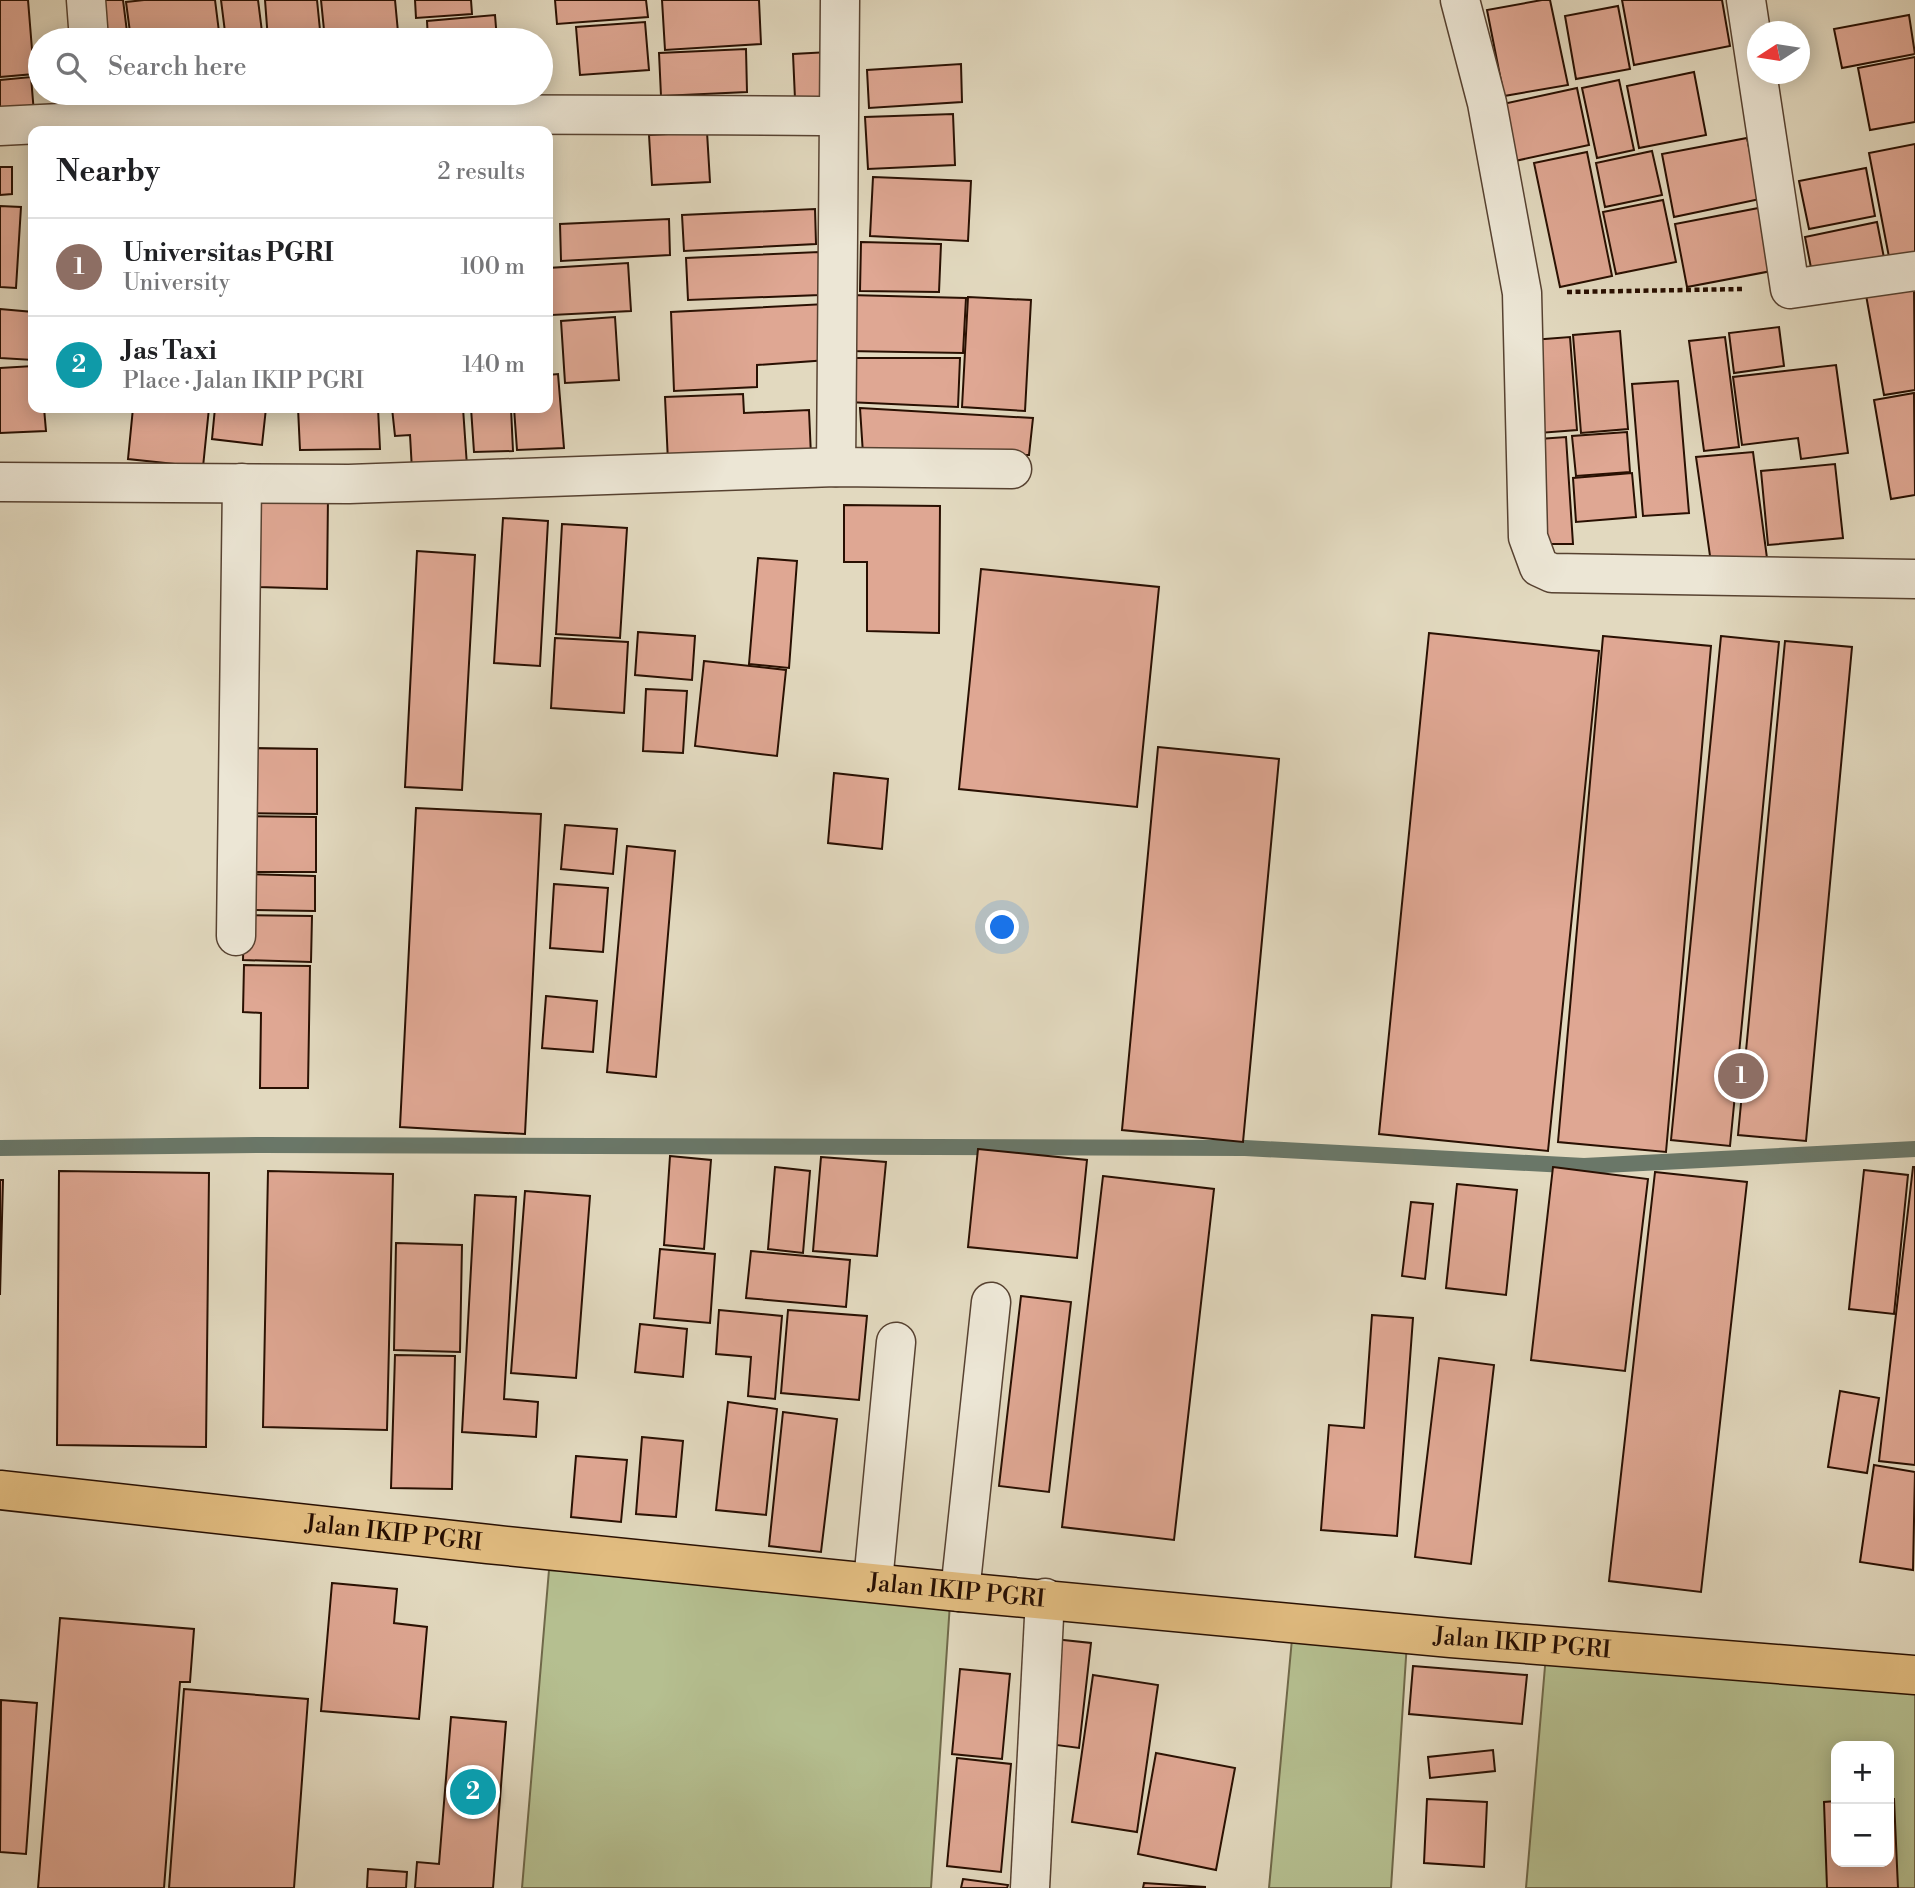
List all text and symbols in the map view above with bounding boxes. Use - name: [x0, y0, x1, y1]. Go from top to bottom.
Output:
- north arrow: [1747, 21, 1810, 84]
- search box: [28, 28, 553, 105]
- icon: search: [52, 48, 90, 86]
- text: Search here: [108, 51, 247, 83]
- text: Nearby: [56, 153, 160, 191]
- text: 2 results: [438, 158, 525, 186]
- text: Universitas PGRI: [123, 237, 334, 269]
- text: 1: [73, 253, 85, 281]
- text: 100 m: [460, 253, 525, 281]
- text: University: [123, 269, 230, 297]
- text: Jas Taxi: [123, 335, 217, 367]
- text: 2: [72, 351, 86, 379]
- text: 140 m: [462, 351, 525, 379]
- text: Place · Jalan IKIP PGRI: [123, 367, 364, 395]
- your location: [985, 910, 1019, 944]
- pin: 1: [1718, 1050, 1764, 1102]
- street label: Jalan IKIP PGRI: [303, 1509, 484, 1558]
- street label: Jalan IKIP PGRI: [866, 1568, 1047, 1615]
- street label: Jalan IKIP PGRI: [1431, 1621, 1612, 1666]
- map controls: [1831, 1741, 1894, 1867]
- button: +: [1831, 1741, 1894, 1804]
- pin: 2: [450, 1766, 496, 1818]
- button: −: [1831, 1804, 1894, 1867]

